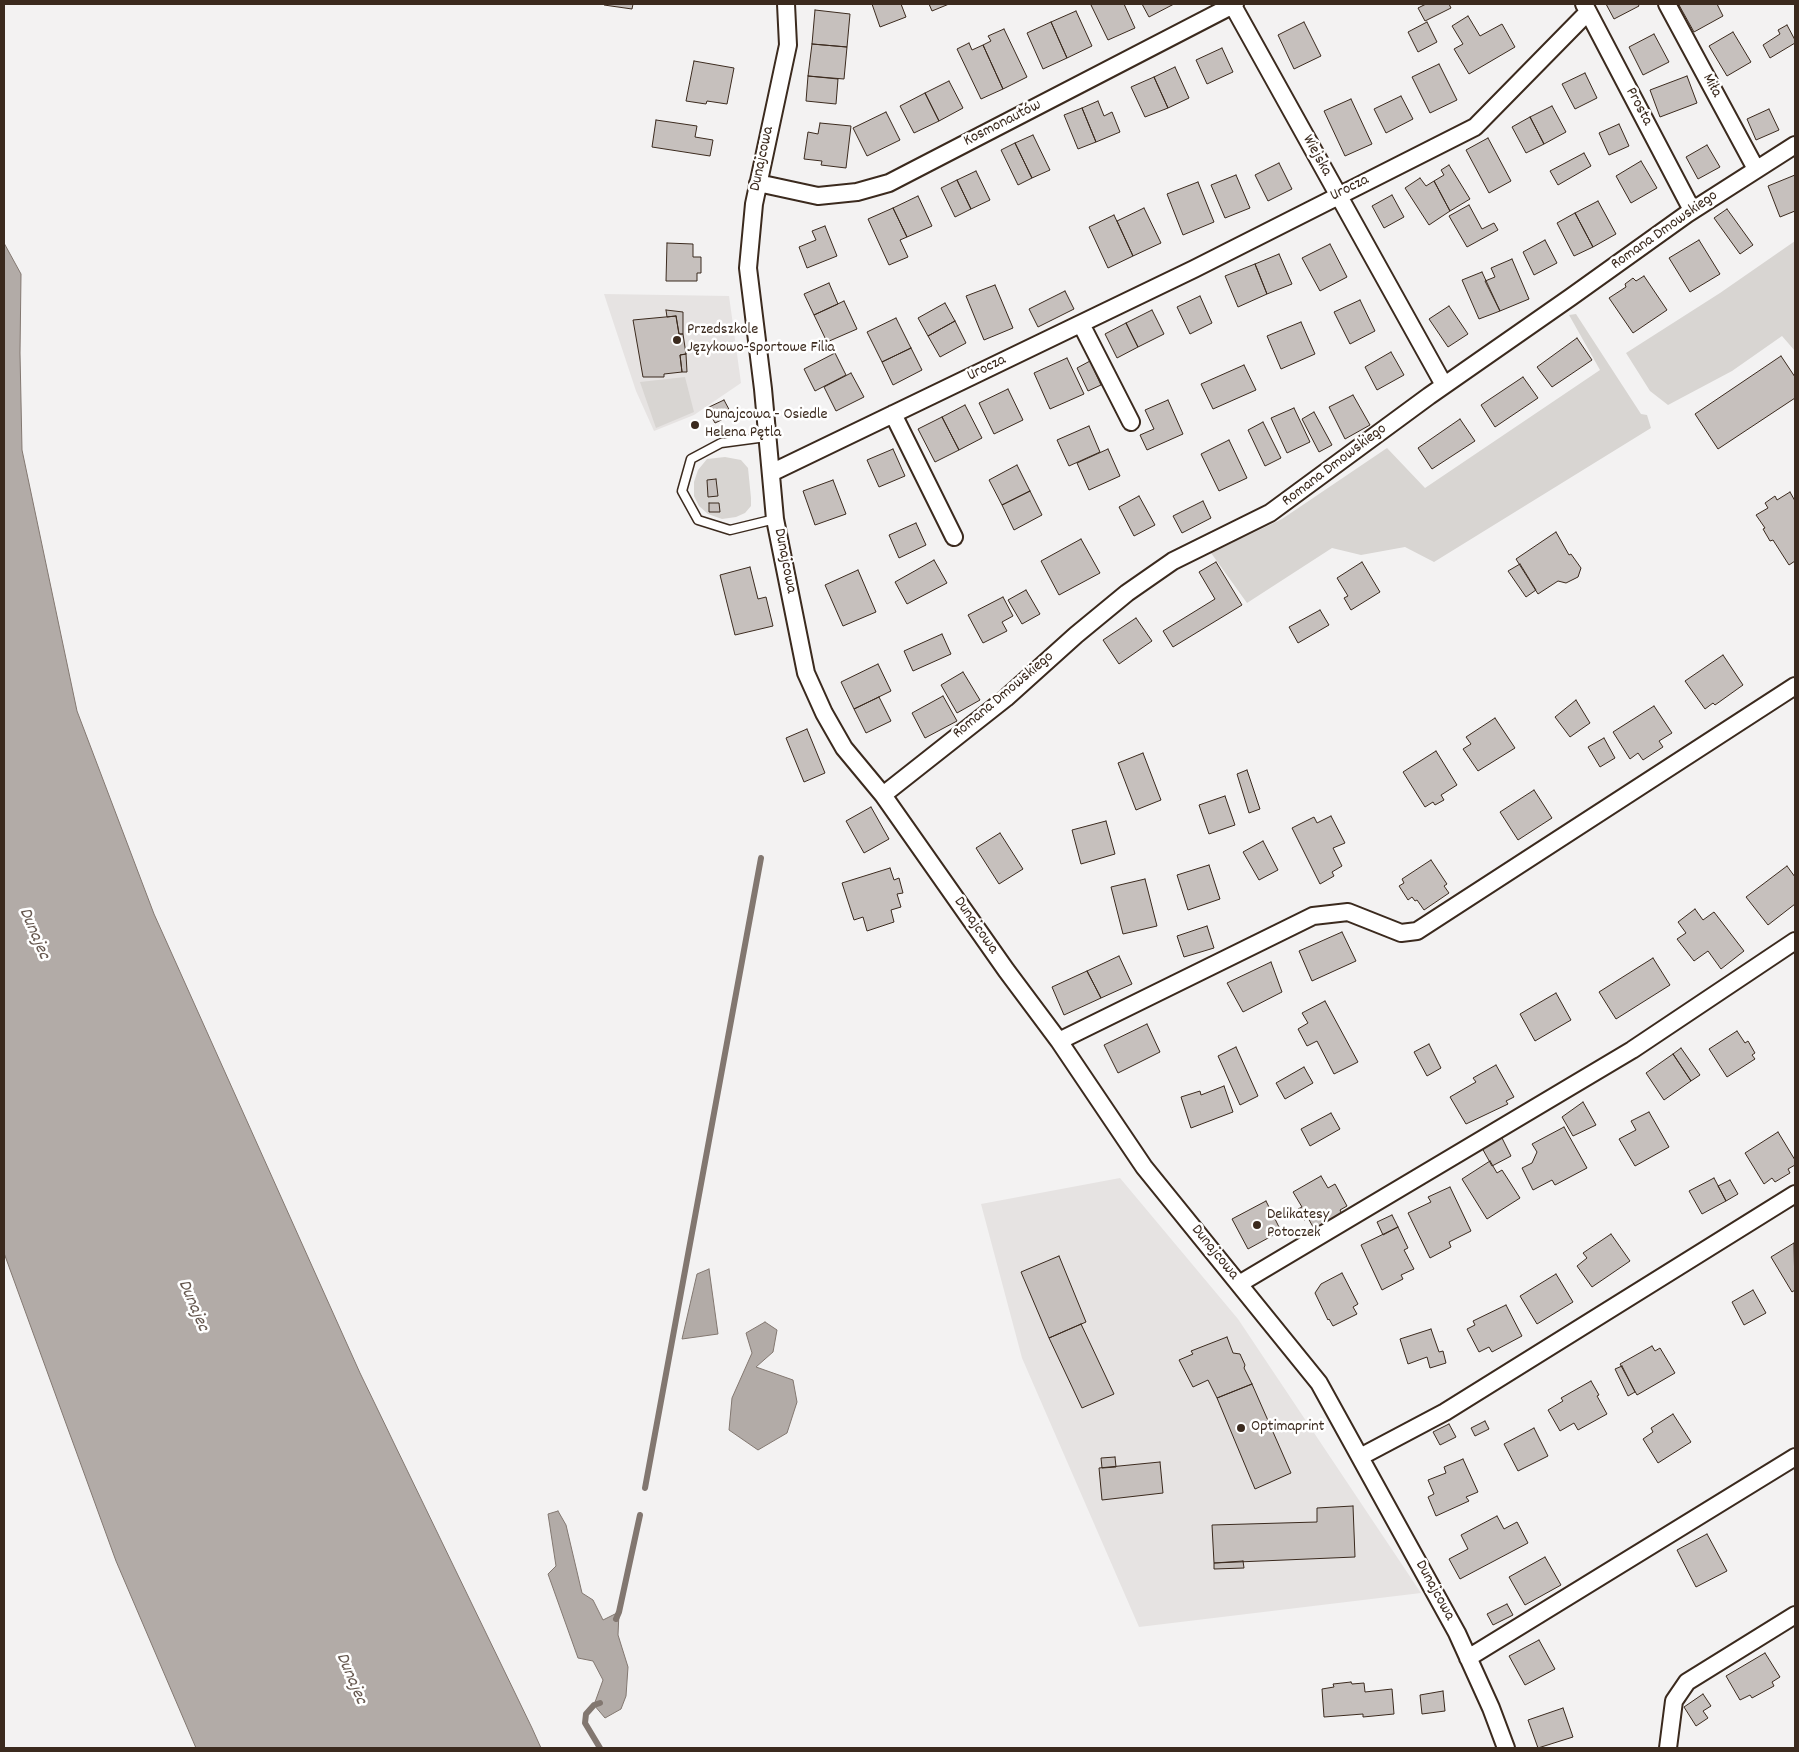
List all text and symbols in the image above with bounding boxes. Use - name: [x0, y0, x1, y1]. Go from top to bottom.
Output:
- street label: Miła: [1697, 71, 1725, 101]
- street label: Prosta: [1620, 85, 1656, 129]
- street label: Kosmonautów: [961, 96, 1045, 152]
- street label: Dunajcowa: [747, 125, 779, 193]
- street label: Wiejska: [1297, 132, 1335, 180]
- street label: Urocza: [1327, 171, 1373, 207]
- street label: Romana Dmowskiego: [1608, 187, 1722, 275]
- place label: Przedszkole Językowo-Sportowe Filia: [687, 321, 835, 359]
- marker: Przedszkole Językowo-Sportowe Filia: [671, 334, 683, 346]
- street label: Urocza: [964, 351, 1010, 387]
- place label: Dunajcowa - Osiedle Helena Pętla: [705, 406, 828, 444]
- marker: Dunajcowa - Osiedle Helena Pętla: [689, 419, 701, 431]
- street label: Romana Dmowskiego: [1279, 420, 1391, 512]
- street label: Dunajcowa: [768, 527, 800, 595]
- street label: Romana Dmowskiego: [950, 648, 1058, 744]
- street label: Dunajcowa: [948, 894, 1002, 958]
- water label: Dunajec: [13, 905, 53, 963]
- place label: Delikatesy Potoczek: [1267, 1206, 1329, 1244]
- marker: Delikatesy Potoczek: [1251, 1219, 1263, 1231]
- street label: Dunajcowa: [1186, 1221, 1242, 1285]
- water label: Dunajec: [172, 1277, 212, 1335]
- place label: Optimaprint: [1251, 1418, 1324, 1438]
- marker: Optimaprint: [1235, 1422, 1247, 1434]
- street label: Dunajcowa: [1410, 1558, 1458, 1624]
- water label: Dunajec: [330, 1650, 370, 1708]

